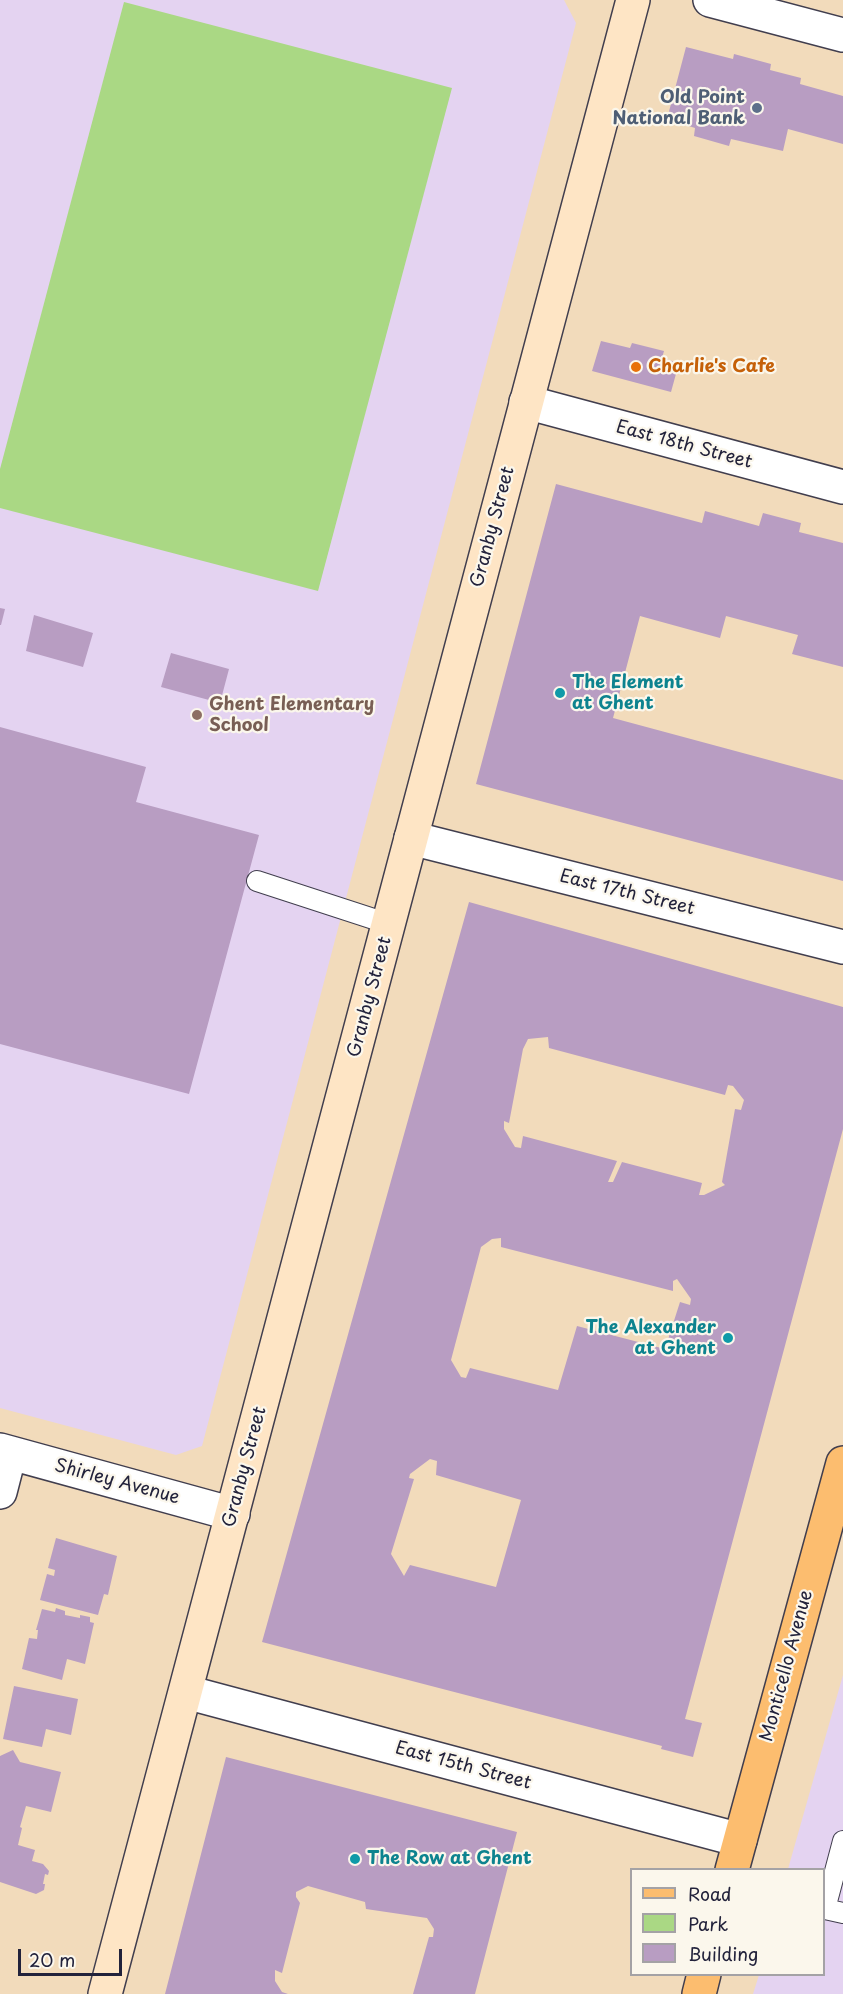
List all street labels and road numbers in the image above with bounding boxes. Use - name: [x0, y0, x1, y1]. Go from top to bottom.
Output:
- street label: East 18th Street: [614, 416, 754, 474]
- street label: Granby Street: [467, 464, 519, 590]
- street label: East 17th Street: [557, 866, 697, 920]
- street label: Granby Street: [344, 934, 396, 1060]
- street label: Granby Street: [219, 1404, 271, 1530]
- street label: Shirley Avenue: [52, 1455, 182, 1509]
- street label: Monticello Avenue: [756, 1588, 818, 1744]
- street label: East 15th Street: [393, 1737, 533, 1795]

